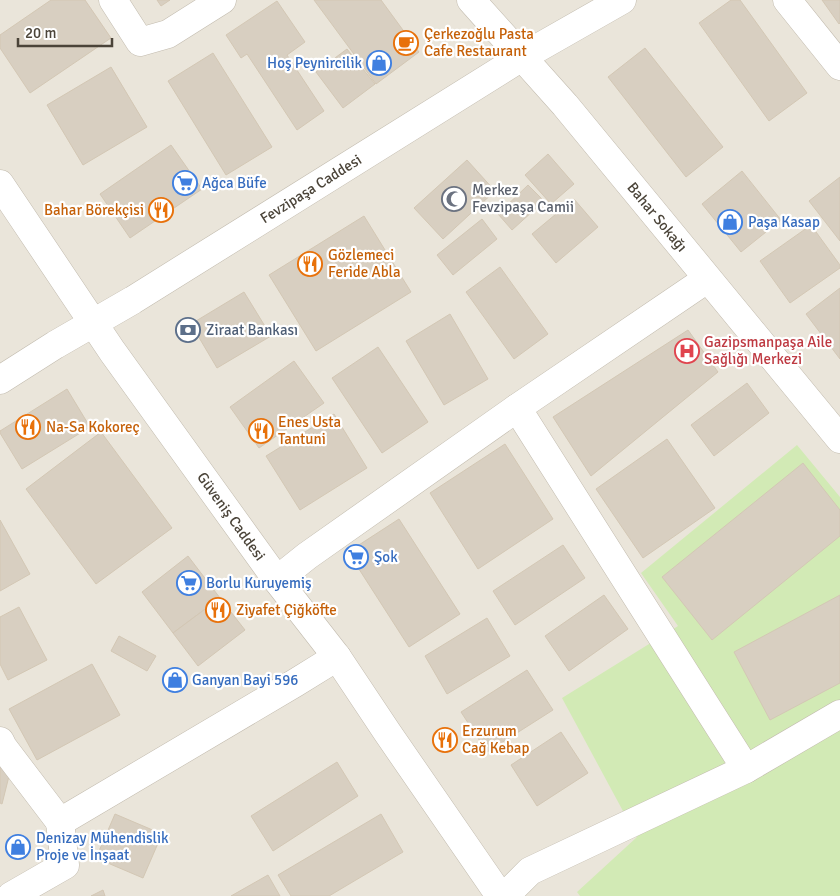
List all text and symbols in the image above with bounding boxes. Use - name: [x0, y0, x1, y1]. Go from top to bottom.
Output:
- scale bar: [18, 15, 111, 47]
- text: 20 m: [25, 24, 56, 42]
- place label: Çerkezoğlu Pasta Cafe Restaurant: [424, 25, 534, 60]
- cafe icon: Çerkezoğlu Pasta Cafe Restaurant: [393, 30, 419, 56]
- shop icon: Hoş Peynircilik: [366, 50, 392, 76]
- place label: Hoş Peynircilik: [267, 54, 362, 72]
- street label: Fevzipaşa Caddesi: [257, 151, 365, 227]
- supermarket icon: Ağca Büfe: [172, 170, 198, 196]
- place label: Ağca Büfe: [202, 174, 267, 192]
- street label: Bahar Sokağı: [623, 179, 691, 255]
- place label: Merkez Fevzipaşa Camii: [472, 181, 574, 216]
- mosque icon: Merkez Fevzipaşa Camii: [441, 186, 467, 212]
- restaurant icon: Bahar Börekçisi: [148, 197, 174, 223]
- place label: Bahar Börekçisi: [44, 201, 144, 219]
- shop icon: Paşa Kasap: [717, 209, 743, 235]
- place label: Paşa Kasap: [748, 213, 820, 231]
- place label: Gözlemeci Feride Abla: [328, 246, 401, 281]
- restaurant icon: Gözlemeci Feride Abla: [297, 251, 323, 277]
- bank icon: Ziraat Bankası: [175, 317, 201, 343]
- place label: Ziraat Bankası: [206, 321, 298, 339]
- place label: Gazipsmanpaşa Aile Sağlığı Merkezi: [704, 333, 832, 368]
- hospital icon: Gazipsmanpaşa Aile Sağlığı Merkezi: [674, 338, 700, 364]
- place label: Enes Usta Tantuni: [278, 413, 341, 448]
- restaurant icon: Na-Sa Kokoreç: [15, 414, 41, 440]
- place label: Na-Sa Kokoreç: [46, 418, 140, 436]
- restaurant icon: Enes Usta Tantuni: [248, 418, 274, 444]
- street label: Güveniş Caddesi: [193, 469, 269, 564]
- supermarket icon: Şok: [343, 544, 369, 570]
- place label: Şok: [374, 548, 398, 566]
- supermarket icon: Borlu Kuruyemiş: [176, 570, 202, 596]
- place label: Borlu Kuruyemiş: [206, 574, 312, 592]
- restaurant icon: Ziyafet Çiğköfte: [205, 597, 231, 623]
- place label: Ziyafet Çiğköfte: [236, 601, 337, 619]
- shop icon: Ganyan Bayi 596: [162, 667, 188, 693]
- place label: Ganyan Bayi 596: [192, 671, 298, 689]
- place label: Erzurum Cağ Kebap: [462, 722, 529, 757]
- restaurant icon: Erzurum Cağ Kebap: [432, 727, 458, 753]
- place label: Denizay Mühendislik Proje ve İnşaat: [36, 829, 169, 864]
- shop icon: Denizay Mühendislik Proje ve İnşaat: [5, 834, 31, 860]

